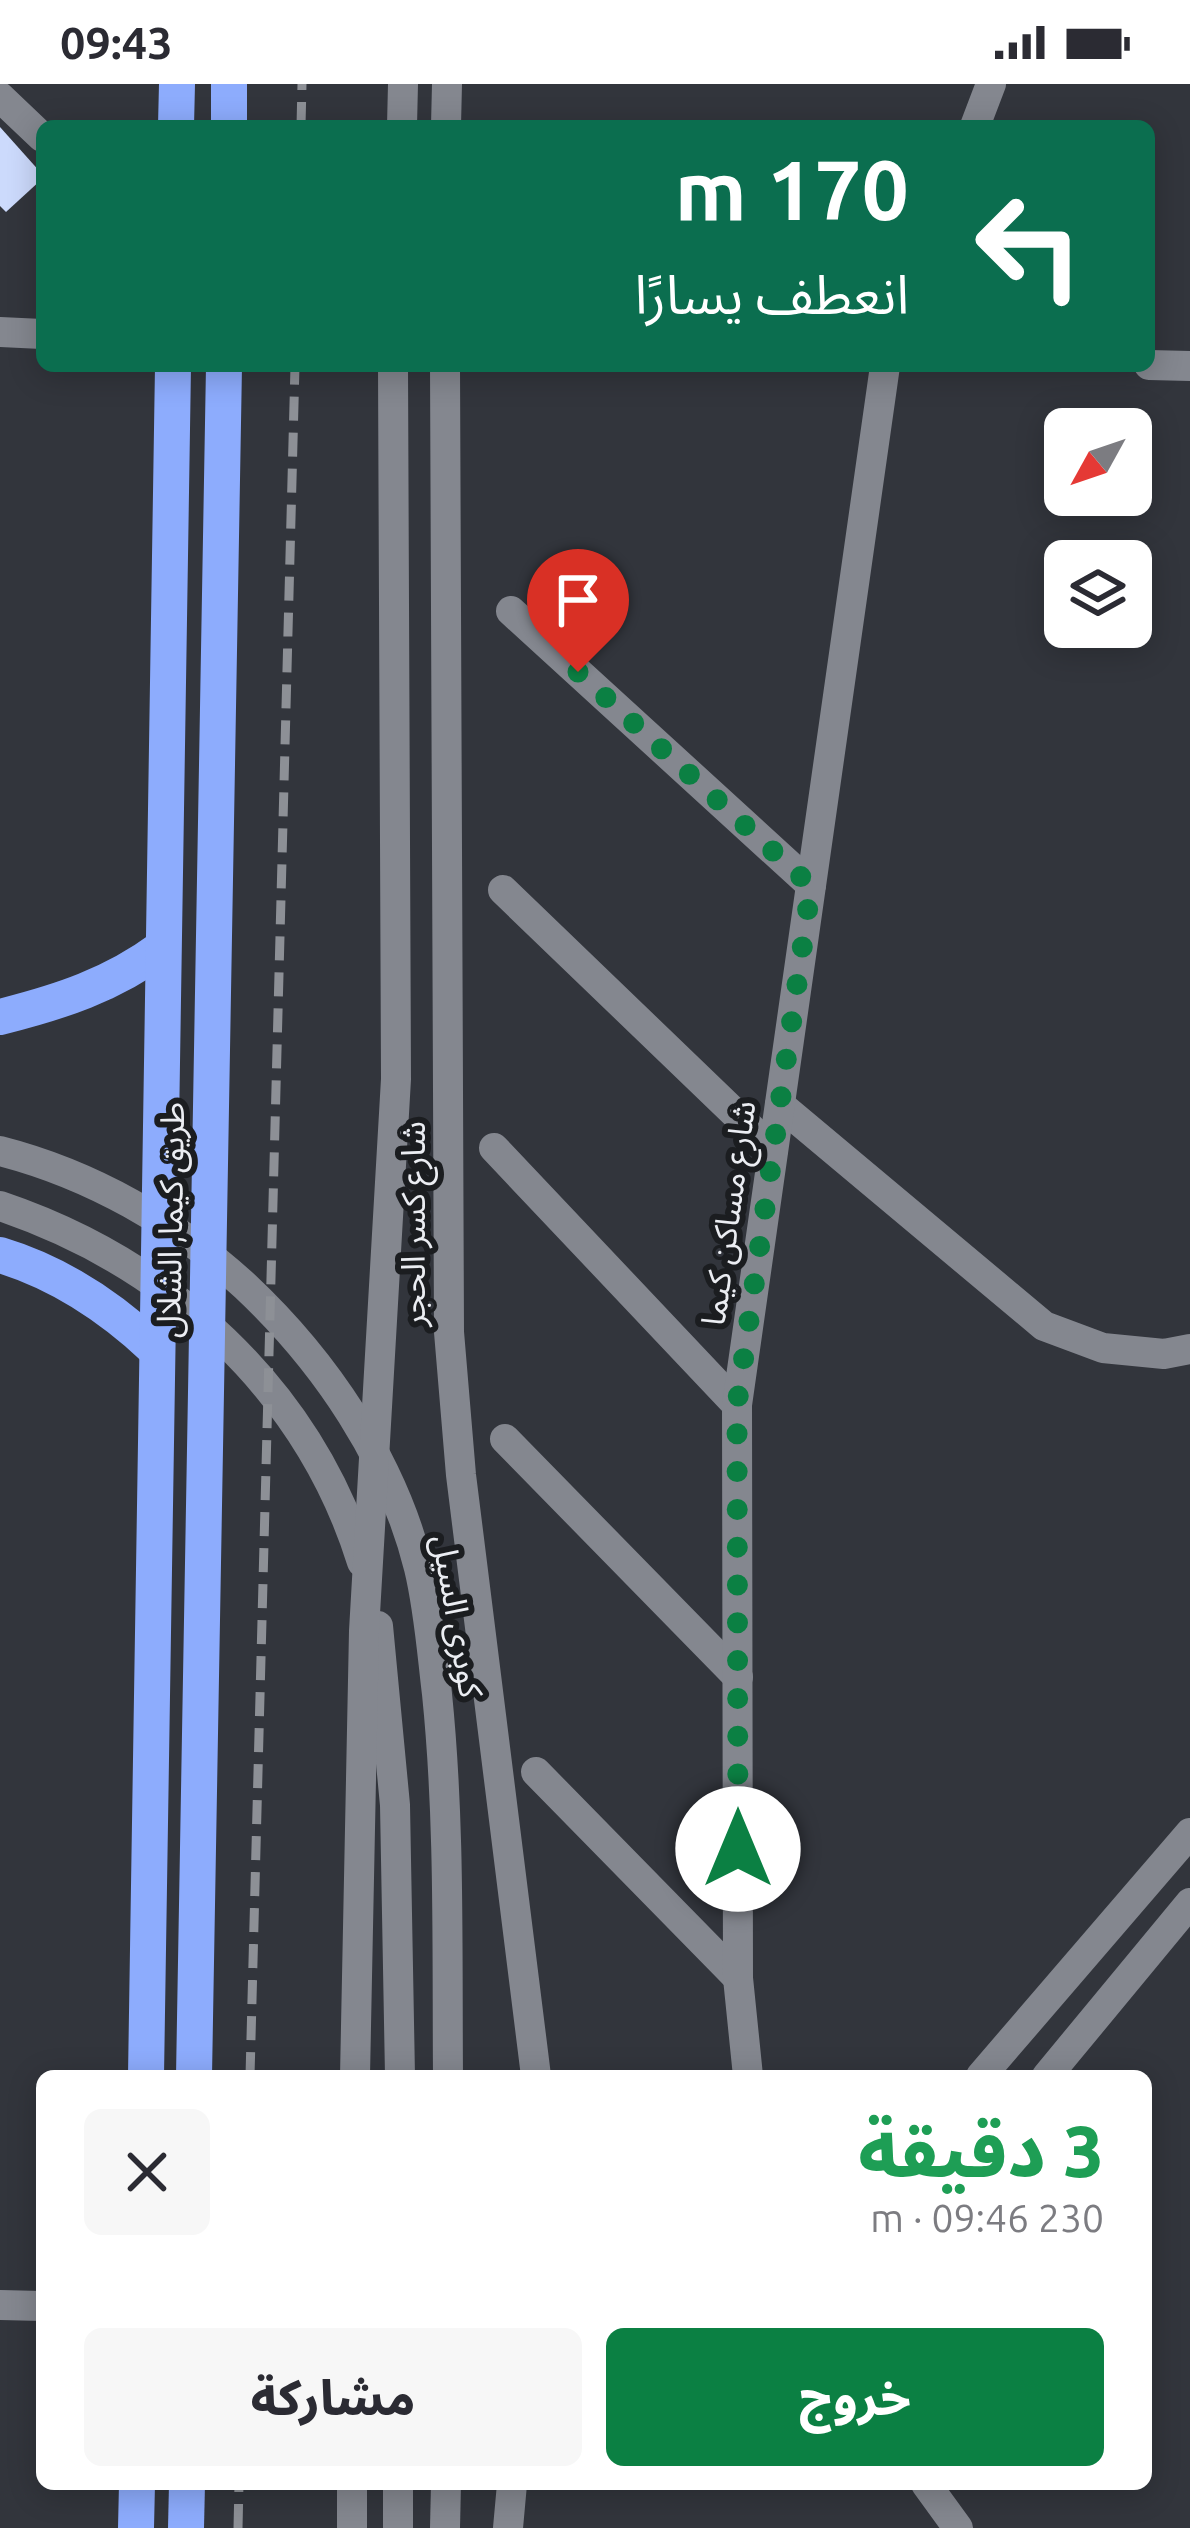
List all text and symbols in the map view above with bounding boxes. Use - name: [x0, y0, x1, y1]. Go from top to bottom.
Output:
- text: 09:43: [60, 17, 173, 68]
- text: 170 m: [675, 142, 909, 236]
- icon: left: [951, 168, 1107, 324]
- text: انعطف يسارًا: [634, 264, 909, 324]
- north arrow: [1044, 408, 1152, 516]
- map controls: [1044, 408, 1152, 648]
- button: layers: [1044, 540, 1152, 648]
- pin: [527, 549, 629, 672]
- icon: arrive: [545, 567, 611, 633]
- street label: شارع مساكن كيما: [693, 1098, 769, 1329]
- street label: طريق كيما, الشلال: [149, 1102, 193, 1338]
- street label: شارع كسر الحجر: [394, 1121, 438, 1328]
- street label: كوبرى السيل: [424, 1532, 491, 1701]
- position arrow: [675, 1786, 801, 1912]
- button: close: [84, 2109, 210, 2235]
- text: 3 دقيقة: [858, 2110, 1104, 2191]
- text: 230 m · 09:46: [870, 2196, 1104, 2239]
- button: مشاركة: [84, 2328, 582, 2466]
- button: خروج: [606, 2328, 1104, 2466]

